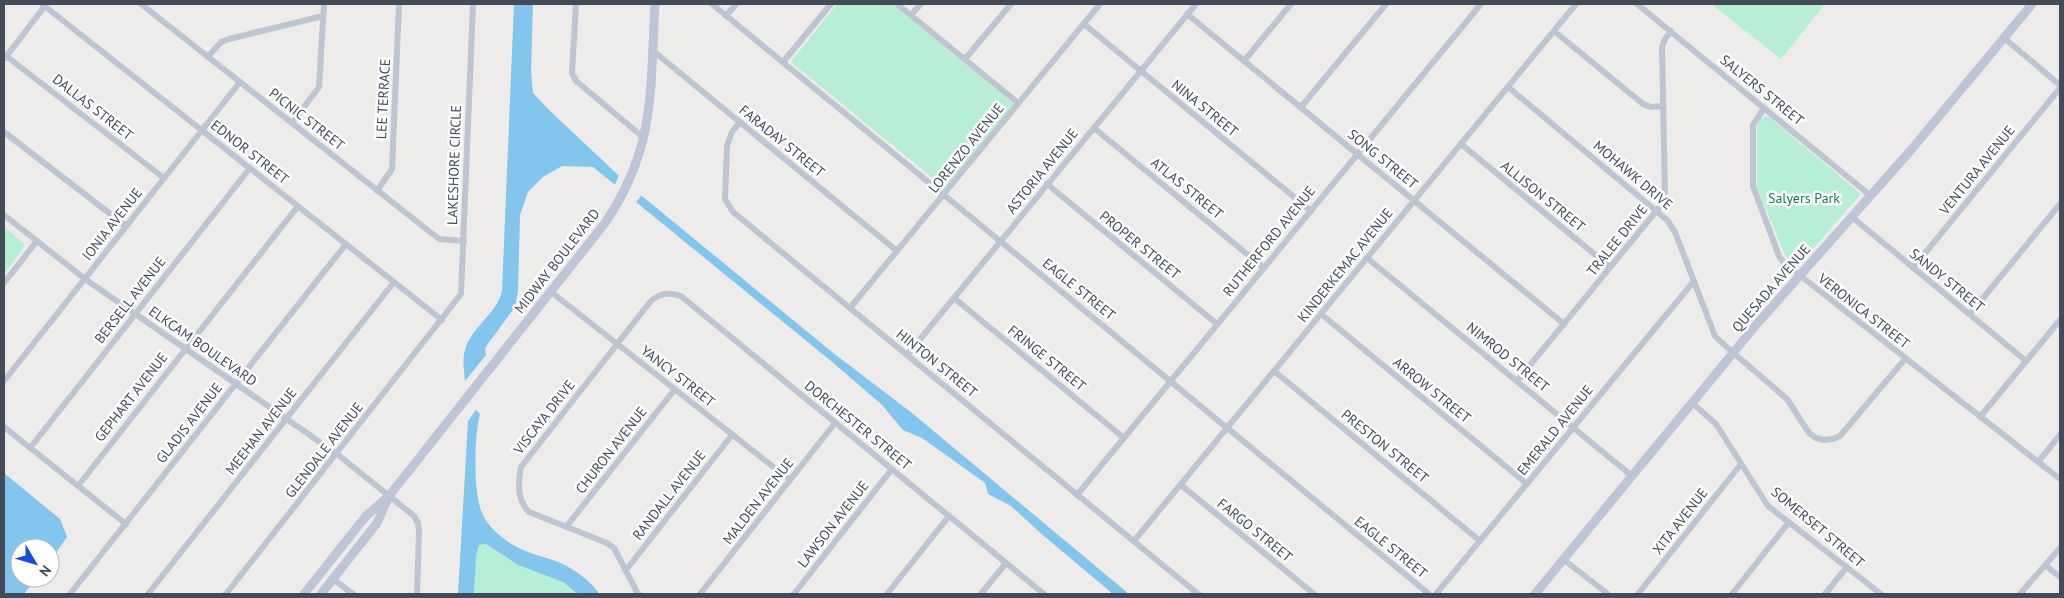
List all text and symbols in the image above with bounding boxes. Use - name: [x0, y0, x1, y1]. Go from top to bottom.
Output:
- street label: SALYERS STREET: [1716, 51, 1808, 129]
- street label: LEE TERRACE: [372, 58, 394, 140]
- street label: DALLAS STREET: [49, 70, 137, 144]
- street label: NINA STREET: [1168, 76, 1242, 140]
- street label: PICNIC STREET: [266, 84, 349, 154]
- street label: LORENZO AVENUE: [924, 99, 1008, 197]
- street label: FARADAY STREET: [735, 101, 829, 181]
- street label: LAKESHORE CIRCLE: [443, 105, 465, 225]
- street label: EDNOR STREET: [207, 116, 293, 188]
- street label: VENTURA AVENUE: [1935, 122, 2019, 219]
- street label: ASTORIA AVENUE: [1002, 125, 1082, 217]
- street label: SONG STREET: [1344, 125, 1422, 193]
- street label: MOHAWK DRIVE: [1590, 137, 1676, 213]
- street label: ATLAS STREET: [1147, 153, 1227, 223]
- street label: ALLISON STREET: [1497, 157, 1589, 236]
- street label: RUTHERFORD AVENUE: [1219, 182, 1319, 300]
- street label: IONIA AVENUE: [78, 184, 146, 264]
- park label: Salyers Park: [1768, 189, 1840, 207]
- street label: TRALEE DRIVE: [1583, 201, 1651, 279]
- street label: KINDERKEMAC AVENUE: [1293, 204, 1397, 326]
- street label: MIDWAY BOULEVARD: [510, 205, 604, 317]
- street label: PROPER STREET: [1096, 207, 1184, 283]
- street label: QUESADA AVENUE: [1728, 240, 1814, 336]
- street label: SANDY STREET: [1906, 244, 1988, 316]
- street label: BERSELL AVENUE: [91, 253, 169, 347]
- street label: EAGLE STREET: [1039, 254, 1119, 324]
- street label: VERONICA STREET: [1814, 269, 1914, 353]
- street label: ELKCAM BOULEVARD: [145, 302, 261, 390]
- street label: NIMROD STREET: [1463, 318, 1553, 396]
- street label: FRINGE STREET: [1004, 321, 1090, 395]
- street label: HINTON STREET: [893, 325, 981, 401]
- street label: YANCY STREET: [637, 341, 719, 411]
- street label: GEPHART AVENUE: [90, 349, 172, 445]
- street label: ARROW STREET: [1389, 353, 1475, 427]
- street label: VISCAYA DRIVE: [509, 376, 579, 459]
- street label: DORCHESTER STREET: [801, 376, 915, 474]
- street label: GLADIS AVENUE: [152, 379, 226, 467]
- street label: EMERALD AVENUE: [1513, 381, 1597, 479]
- street label: MEEHAN AVENUE: [221, 384, 301, 478]
- street label: GLENDALE AVENUE: [281, 398, 367, 502]
- street label: CHURON AVENUE: [571, 403, 651, 497]
- street label: PRESTON STREET: [1338, 405, 1433, 487]
- street label: RANDALL AVENUE: [628, 447, 710, 543]
- street label: MALDEN AVENUE: [719, 454, 797, 548]
- street label: LAWSON AVENUE: [793, 477, 873, 571]
- street label: SOMERSET STREET: [1768, 483, 1868, 571]
- street label: XITA AVENUE: [1648, 484, 1712, 558]
- street label: FARGO STREET: [1214, 494, 1296, 566]
- street label: EAGLE STREET: [1351, 512, 1431, 582]
- north arrow: [10, 538, 60, 588]
- text: N: [35, 562, 55, 580]

